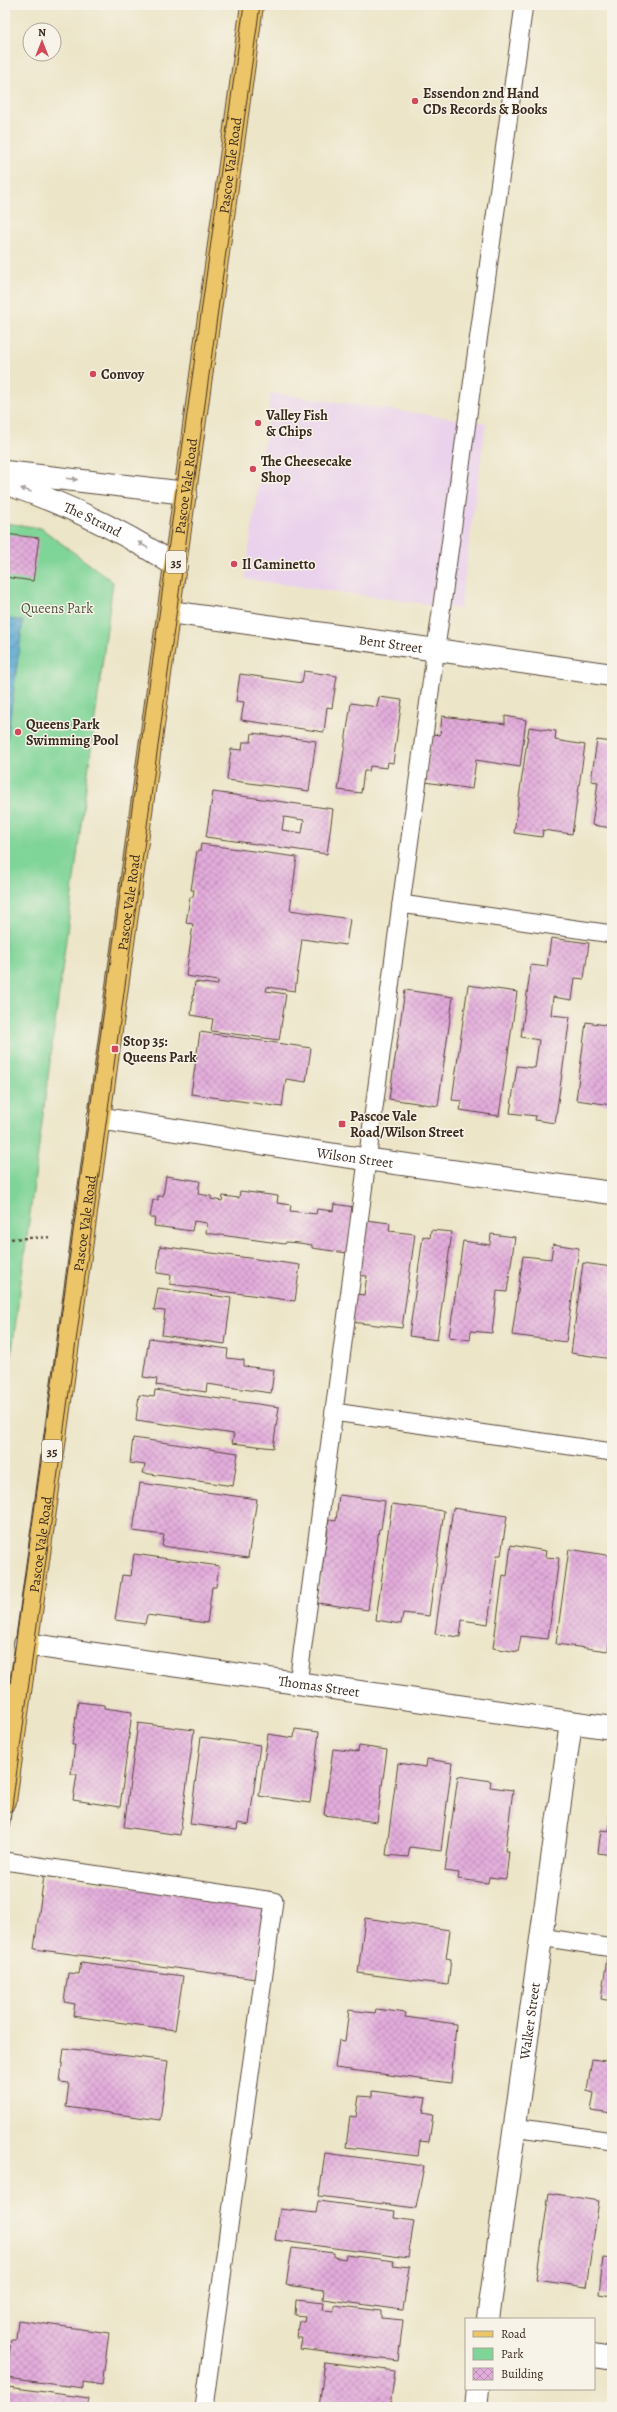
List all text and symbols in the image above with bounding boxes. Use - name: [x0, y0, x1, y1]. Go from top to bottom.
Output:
- north arrow: [22, 22, 62, 62]
- text: N: [38, 25, 46, 40]
- place label: Essendon 2nd Hand CDs Records & Books: [423, 84, 548, 119]
- marker: Essendon 2nd Hand CDs Records & Books: [410, 96, 420, 106]
- street label: Pascoe Vale Road: [214, 116, 247, 215]
- place label: Convoy: [101, 365, 145, 384]
- marker: Convoy: [88, 369, 98, 379]
- place label: Valley Fish & Chips: [265, 406, 328, 441]
- marker: Valley Fish & Chips: [253, 418, 263, 428]
- street label: Pascoe Vale Road: [170, 437, 202, 536]
- place label: The Cheesecake Shop: [261, 452, 352, 487]
- marker: The Cheesecake Shop: [248, 464, 258, 474]
- one-way arrow: [66, 476, 78, 482]
- one-way arrow: [19, 487, 31, 493]
- street label: The Strand: [61, 498, 125, 542]
- one-way arrow: [138, 541, 148, 549]
- road number: 35: [166, 551, 186, 573]
- place label: Il Caminetto: [242, 555, 316, 574]
- marker: Il Caminetto: [229, 559, 239, 569]
- park label: Queens Park: [21, 599, 93, 618]
- street label: Bent Street: [358, 630, 424, 658]
- place label: Queens Park Swimming Pool: [26, 715, 119, 750]
- marker: Queens Park Swimming Pool: [13, 727, 23, 737]
- street label: Pascoe Vale Road: [113, 853, 145, 952]
- place label: Stop 35: Queens Park: [123, 1032, 197, 1067]
- marker: Stop 35: Queens Park: [110, 1044, 120, 1054]
- place label: Pascoe Vale Road/Wilson Street: [350, 1107, 464, 1142]
- marker: Pascoe Vale Road/Wilson Street: [337, 1119, 347, 1129]
- street label: Wilson Street: [314, 1143, 395, 1173]
- street label: Pascoe Vale Road: [69, 1174, 101, 1273]
- road number: 35: [42, 1440, 62, 1462]
- street label: Pascoe Vale Road: [25, 1495, 57, 1594]
- street label: Thomas Street: [277, 1671, 361, 1702]
- street label: Walker Street: [515, 1981, 545, 2062]
- legend: [465, 2318, 595, 2390]
- text: Road: [501, 2326, 527, 2342]
- text: Park: [501, 2346, 524, 2362]
- text: Building: [501, 2366, 543, 2382]

